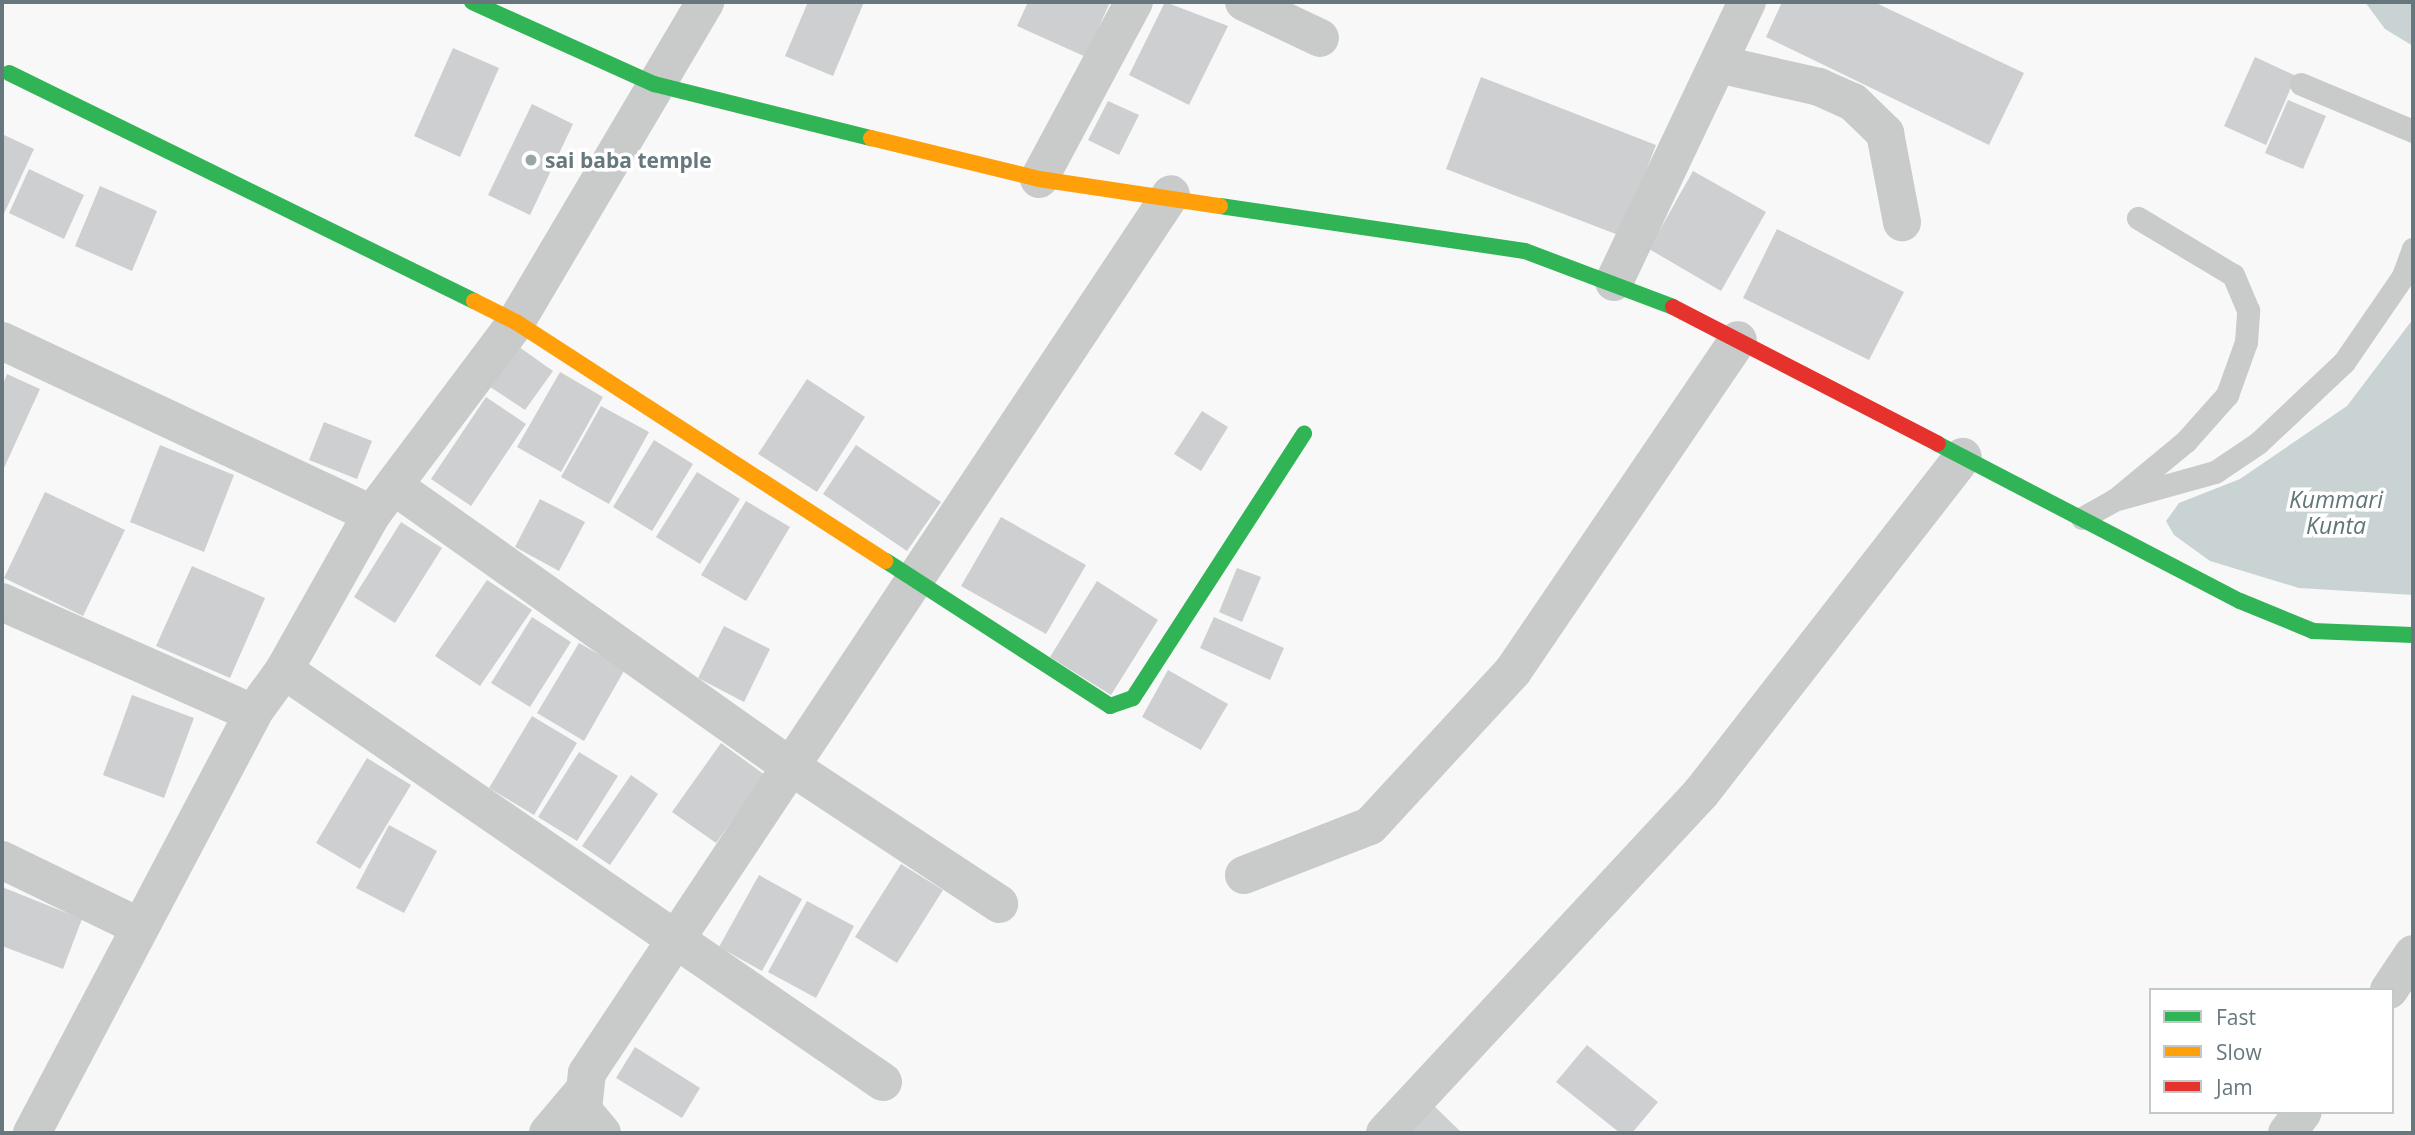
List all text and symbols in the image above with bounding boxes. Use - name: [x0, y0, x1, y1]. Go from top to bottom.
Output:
- place label: sai baba temple: [545, 147, 712, 173]
- marker: sai baba temple: [523, 152, 539, 168]
- water label: Kummari Kunta: [2289, 485, 2383, 539]
- legend: [2149, 988, 2394, 1114]
- text: Fast: [2216, 1003, 2256, 1031]
- text: Slow: [2216, 1038, 2262, 1066]
- text: Jam: [2216, 1073, 2253, 1101]

